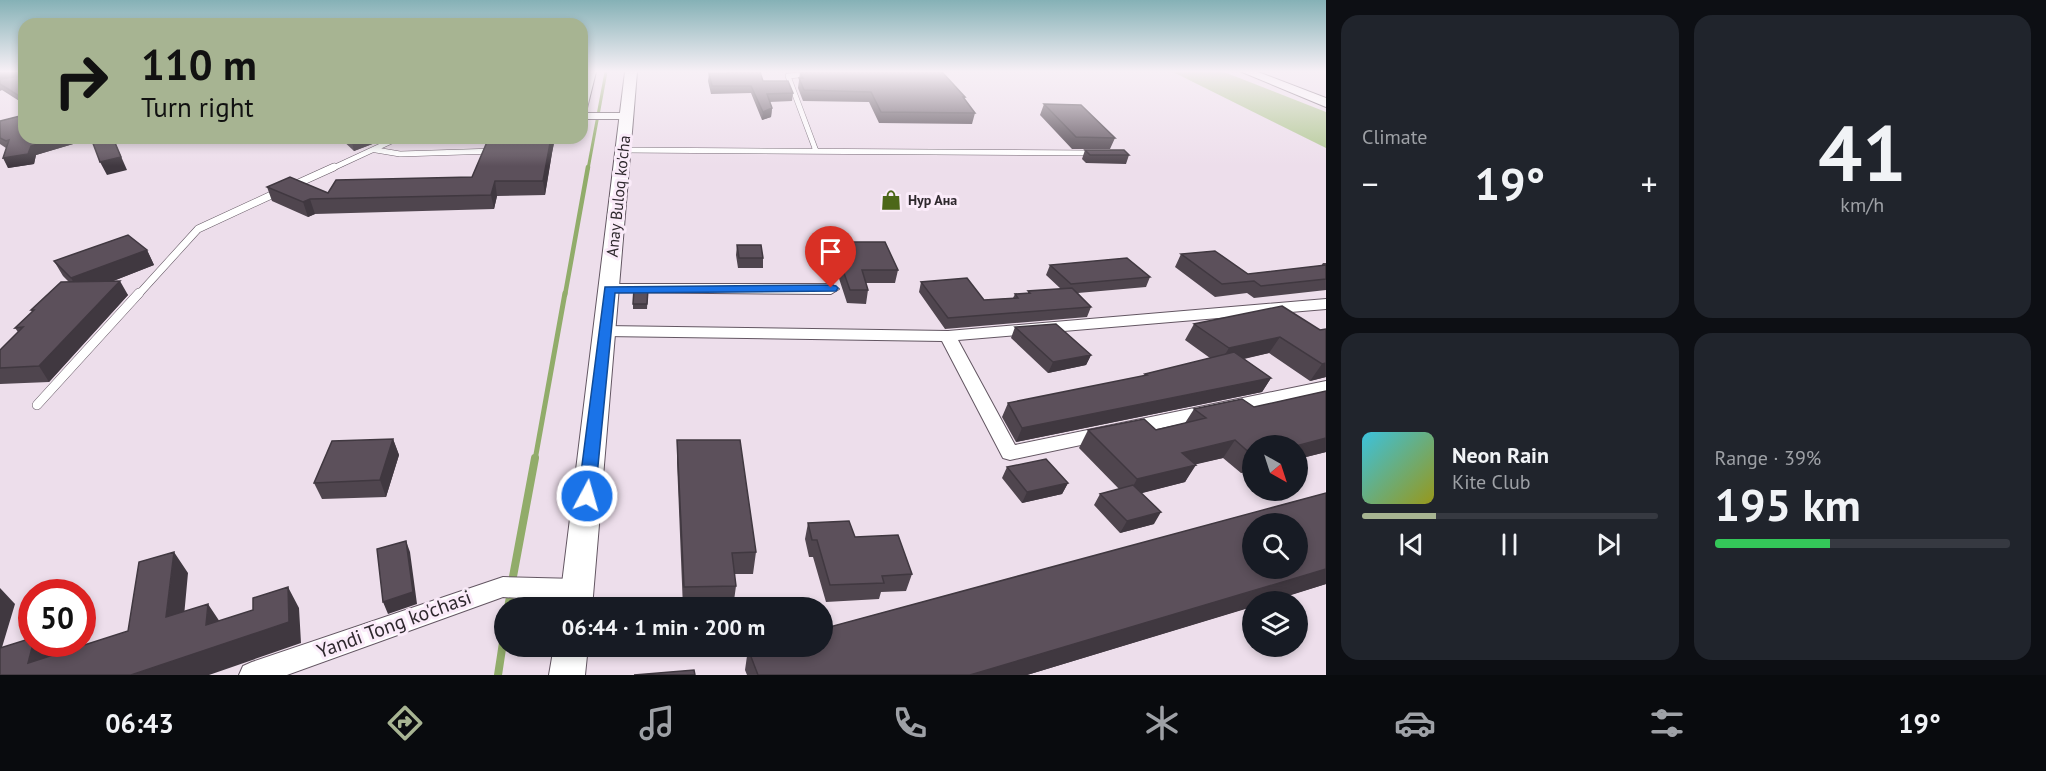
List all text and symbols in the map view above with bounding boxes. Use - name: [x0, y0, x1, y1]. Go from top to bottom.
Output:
- text: 110 m: [141, 37, 257, 92]
- icon: right: [42, 42, 120, 120]
- text: Turn right: [141, 90, 254, 124]
- text: 41: [1818, 102, 1906, 203]
- text: Climate: [1362, 124, 1428, 150]
- street label: Anay Buloq ko'cha: [602, 134, 634, 258]
- text: 19°: [1474, 154, 1545, 212]
- text: −: [1362, 162, 1379, 205]
- text: +: [1641, 162, 1657, 205]
- shop icon: Нур Ана: [879, 188, 903, 212]
- place label: Нур Ана: [908, 191, 957, 209]
- text: km/h: [1840, 192, 1884, 218]
- pin: [805, 226, 856, 288]
- icon: arrive: [814, 235, 847, 268]
- north arrow: [1242, 435, 1308, 501]
- map controls: [1242, 435, 1308, 657]
- text: Neon Rain: [1452, 441, 1549, 469]
- text: Range · 39%: [1715, 445, 1821, 471]
- position arrow: [555, 464, 619, 528]
- text: Kite Club: [1452, 469, 1530, 495]
- text: 195 km: [1715, 475, 1861, 533]
- button: search: [1242, 513, 1308, 579]
- icon: previous: [1395, 528, 1428, 561]
- icon: pause: [1493, 528, 1526, 561]
- icon: next: [1592, 528, 1625, 561]
- speed limit sign: 50: [18, 579, 96, 657]
- street label: Yandi Tong ko'chasi: [313, 584, 475, 664]
- button: layers: [1242, 591, 1308, 657]
- text: 06:44 · 1 min · 200 m: [562, 613, 765, 641]
- icon: directions: [384, 702, 426, 744]
- icon: music: [636, 702, 678, 744]
- icon: phone: [889, 702, 931, 744]
- icon: climate: [1141, 702, 1183, 744]
- icon: car: [1394, 702, 1436, 744]
- icon: filters: [1646, 702, 1688, 744]
- text: 06:43: [105, 706, 174, 740]
- text: 19°: [1898, 706, 1941, 740]

